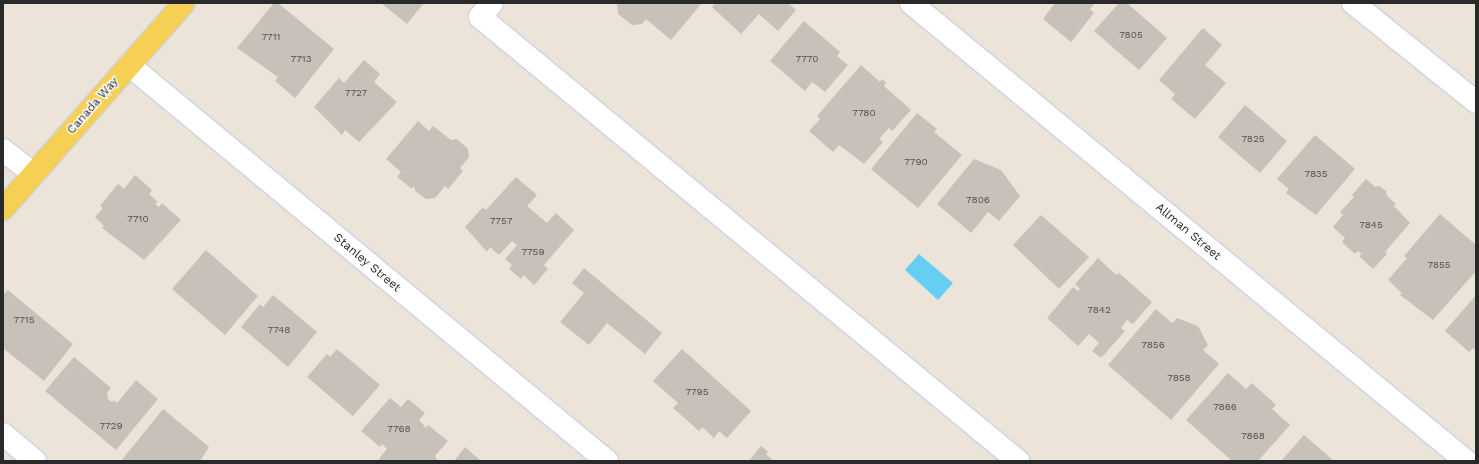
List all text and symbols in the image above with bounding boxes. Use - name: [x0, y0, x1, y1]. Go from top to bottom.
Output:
- house number: 7805: [1119, 29, 1143, 41]
- house number: 7711: [261, 31, 281, 43]
- house number: 7713: [291, 53, 311, 65]
- house number: 7770: [796, 53, 818, 65]
- street label: Canada Way: [64, 74, 122, 138]
- house number: 7727: [345, 87, 367, 99]
- house number: 7780: [852, 107, 876, 119]
- house number: 7825: [1241, 133, 1265, 145]
- house number: 7790: [904, 156, 928, 168]
- house number: 7835: [1304, 168, 1328, 180]
- house number: 7806: [966, 194, 990, 206]
- street label: Allman Street: [1152, 200, 1224, 264]
- house number: 7710: [127, 213, 149, 225]
- house number: 7757: [490, 215, 512, 227]
- house number: 7845: [1359, 219, 1383, 231]
- street label: Stanley Street: [330, 231, 404, 295]
- house number: 7759: [521, 246, 545, 258]
- house number: 7855: [1427, 259, 1451, 271]
- house number: 7842: [1087, 304, 1111, 316]
- house number: 7715: [14, 314, 34, 326]
- house number: 7748: [268, 324, 290, 336]
- house number: 7856: [1141, 339, 1165, 351]
- house number: 7858: [1167, 372, 1191, 384]
- house number: 7795: [685, 386, 709, 398]
- house number: 7866: [1213, 401, 1237, 413]
- house number: 7729: [99, 420, 123, 432]
- house number: 7768: [387, 423, 411, 435]
- house number: 7868: [1241, 430, 1265, 442]

